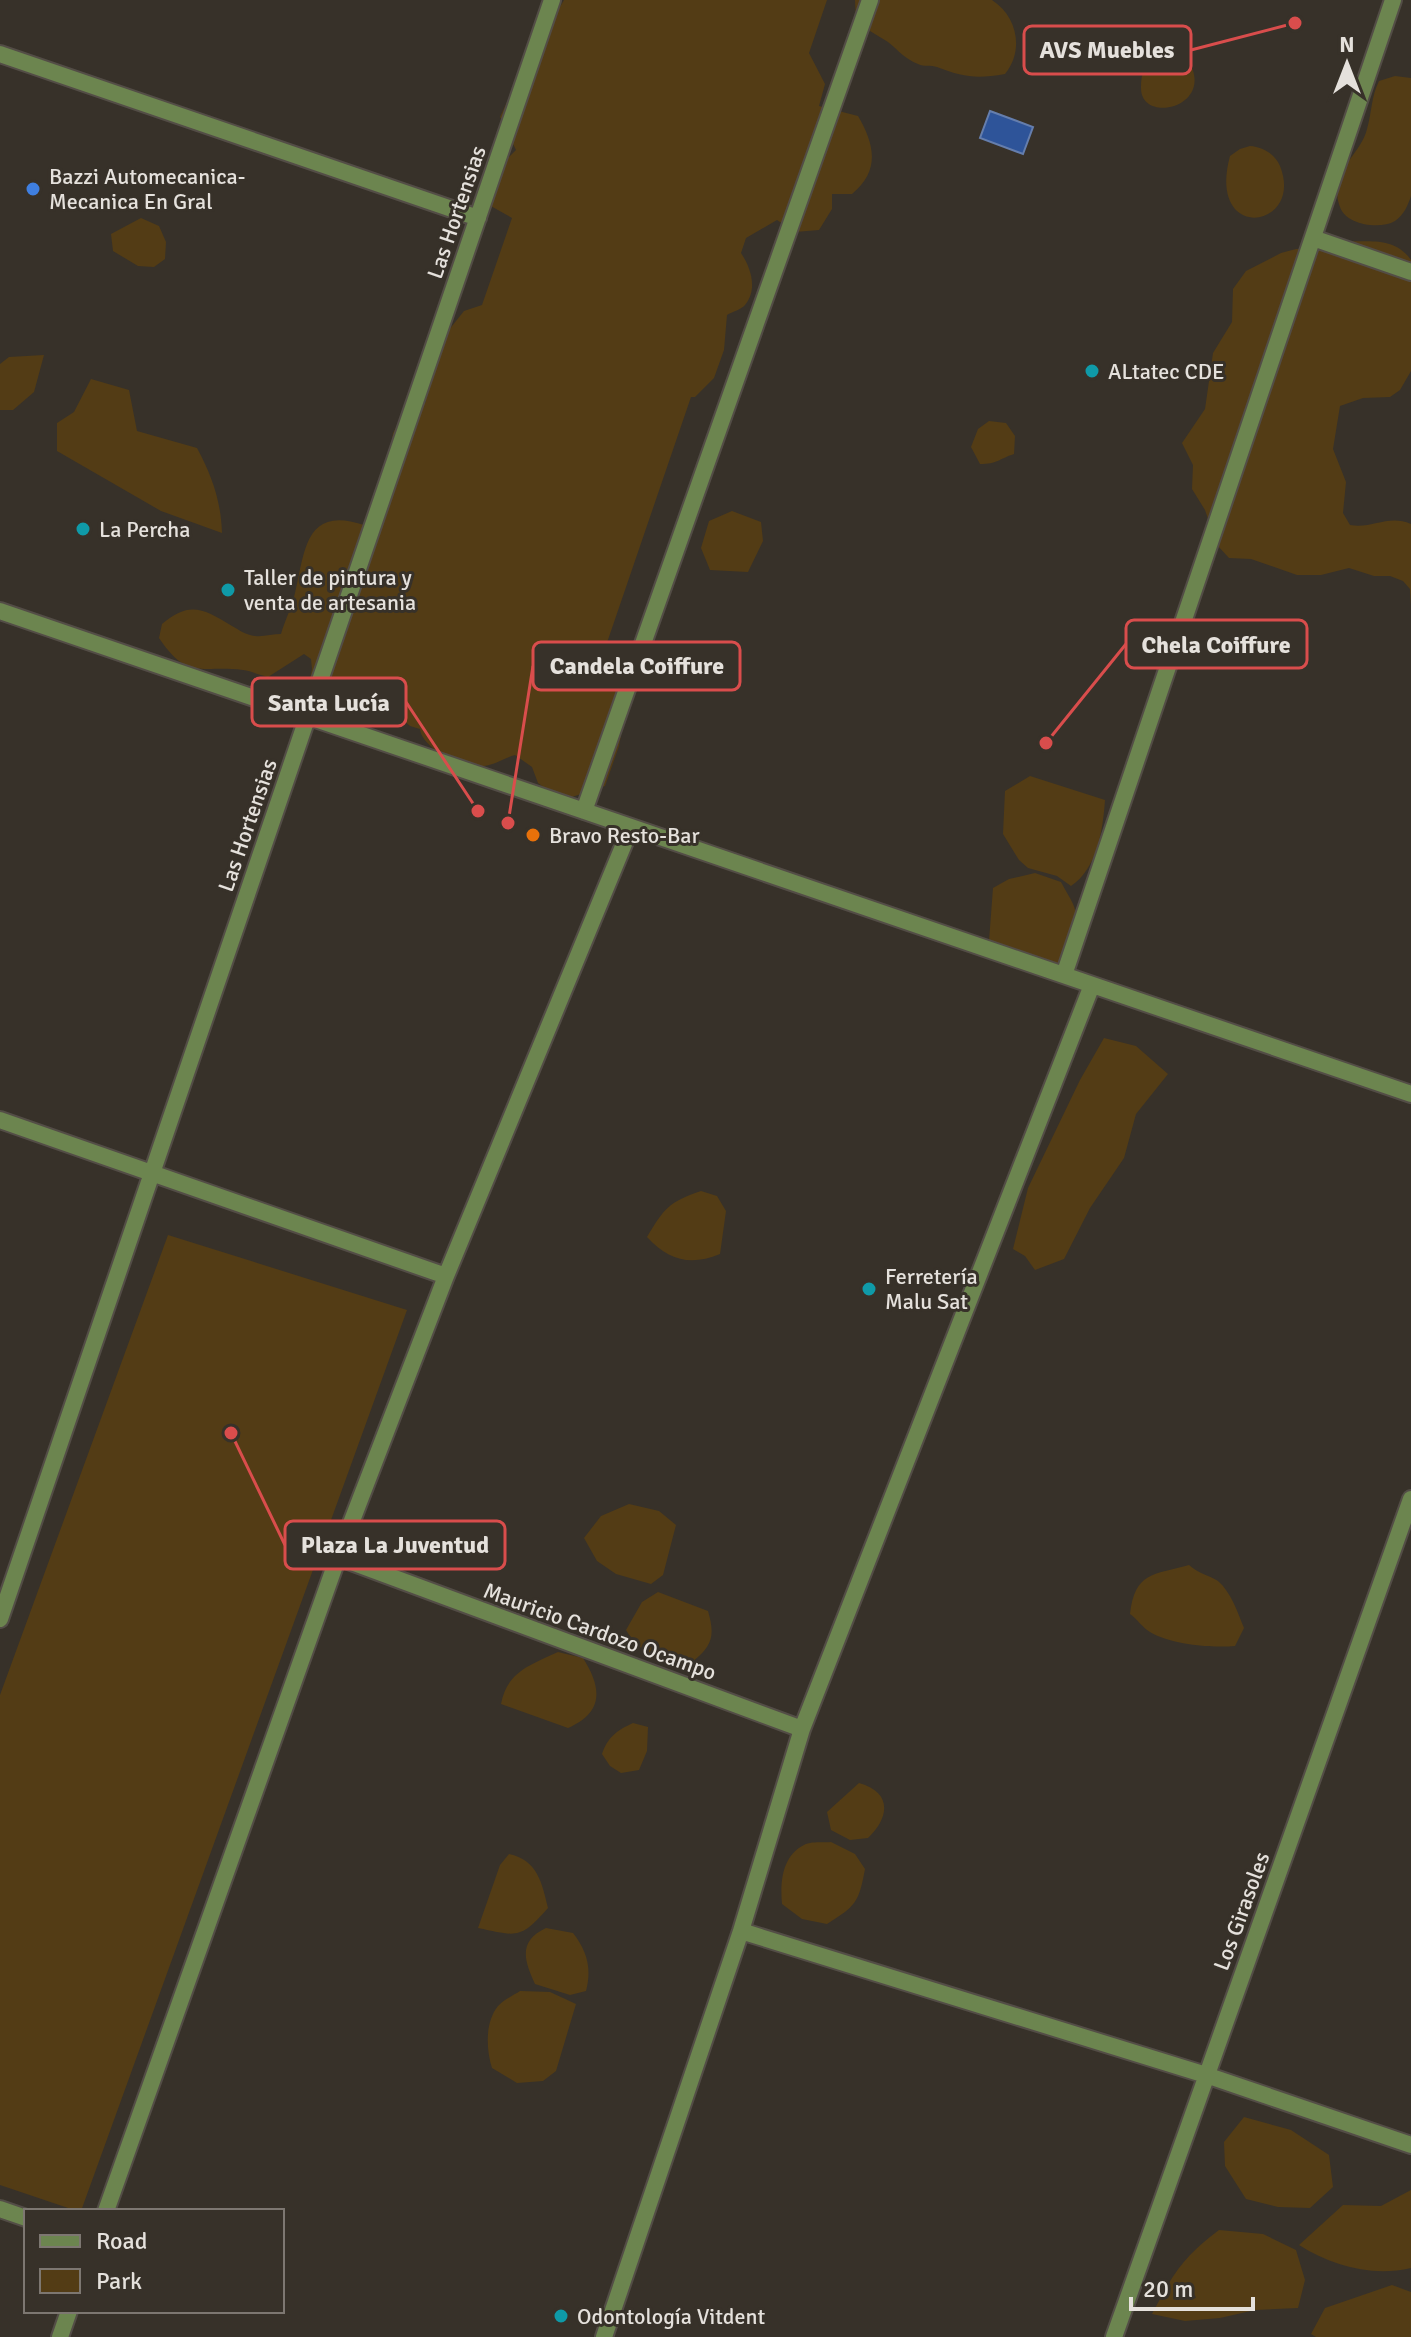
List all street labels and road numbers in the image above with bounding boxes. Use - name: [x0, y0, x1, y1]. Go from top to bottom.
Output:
- street label: Las Hortensias: [421, 142, 492, 282]
- street label: Las Hortensias: [212, 755, 283, 895]
- street label: Mauricio Cardozo Ocampo: [480, 1577, 720, 1686]
- street label: Los Girasoles: [1208, 1848, 1275, 1974]

